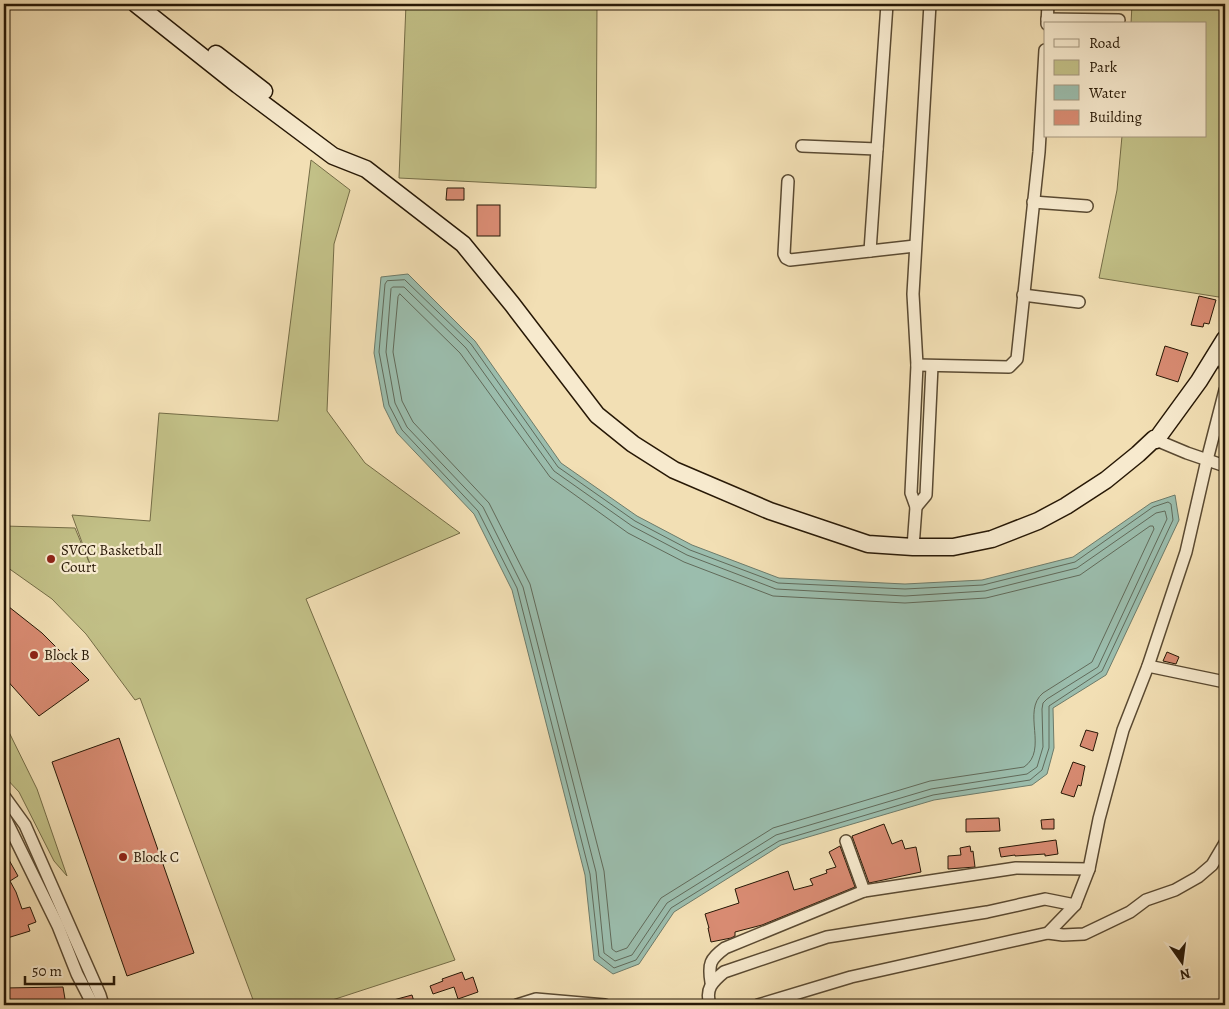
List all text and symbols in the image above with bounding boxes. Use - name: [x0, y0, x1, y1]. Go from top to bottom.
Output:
- legend: [1044, 22, 1206, 138]
- text: Road: [1089, 33, 1121, 53]
- text: Park: [1089, 57, 1118, 77]
- text: Water: [1088, 83, 1126, 103]
- text: Building: [1089, 107, 1142, 127]
- place label: SVCC Basketball Court: [61, 540, 162, 577]
- marker: SVCC Basketball Court: [45, 553, 57, 565]
- place label: Block B: [44, 645, 90, 665]
- marker: Block B: [28, 649, 40, 661]
- place label: Block C: [133, 847, 179, 867]
- marker: Block C: [117, 851, 129, 863]
- north arrow: [1156, 936, 1206, 986]
- scale bar: [25, 954, 114, 986]
- text: 50 m: [32, 961, 62, 981]
- text: N: [1178, 964, 1192, 985]

